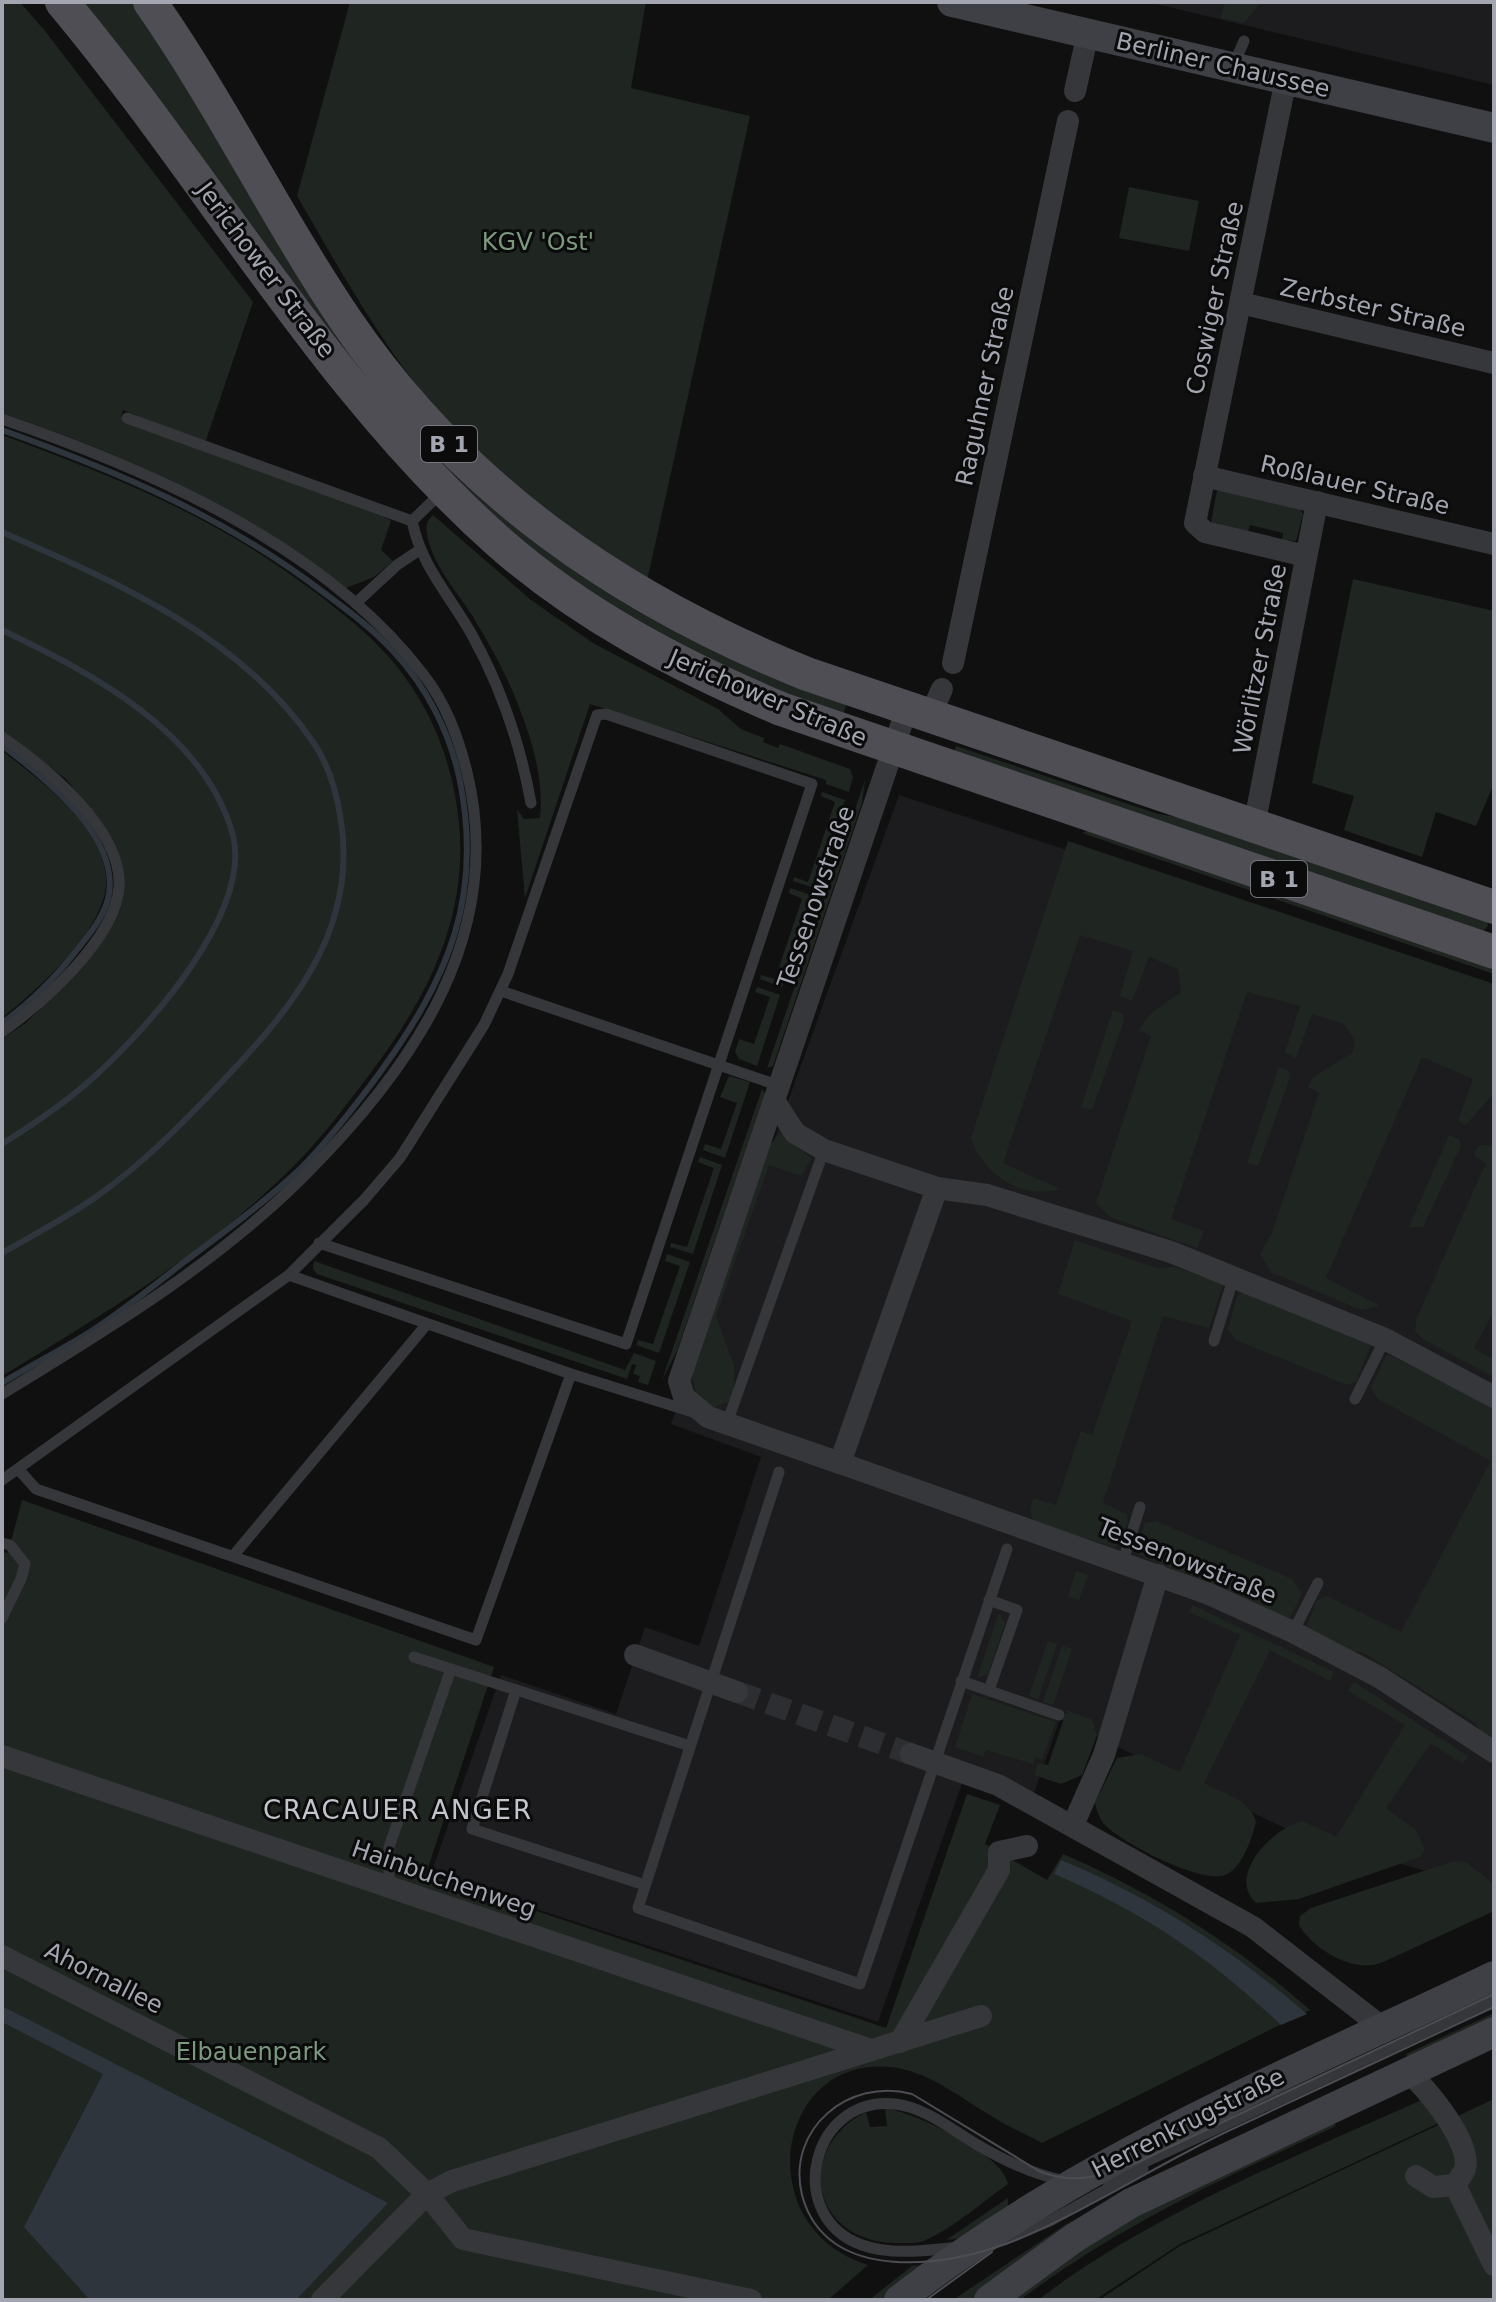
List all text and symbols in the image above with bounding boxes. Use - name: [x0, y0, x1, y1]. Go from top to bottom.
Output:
- street label: Berliner Chaussee: [1113, 27, 1333, 103]
- street label: Jerichower Straße: [190, 175, 341, 363]
- street label: Coswiger Straße: [1181, 199, 1249, 397]
- park label: KGV 'Ost': [482, 228, 594, 256]
- street label: Zerbster Straße: [1277, 273, 1469, 343]
- street label: Raguhner Straße: [950, 284, 1020, 488]
- road number: B 1: [421, 426, 477, 462]
- street label: Roßlauer Straße: [1258, 450, 1452, 520]
- street label: Wörlitzer Straße: [1228, 561, 1292, 757]
- street label: Jerichower Straße: [663, 643, 871, 752]
- street label: Tessenowstraße: [771, 802, 860, 993]
- road number: B 1: [1251, 861, 1307, 897]
- street label: Tessenowstraße: [1092, 1512, 1281, 1610]
- district label: CRACAUER ANGER: [263, 1795, 533, 1825]
- street label: Hainbuchenweg: [348, 1834, 540, 1924]
- street label: Ahornallee: [40, 1936, 168, 2020]
- park label: Elbauenpark: [176, 2038, 326, 2066]
- street label: Herrenkrugstraße: [1087, 2062, 1289, 2184]

